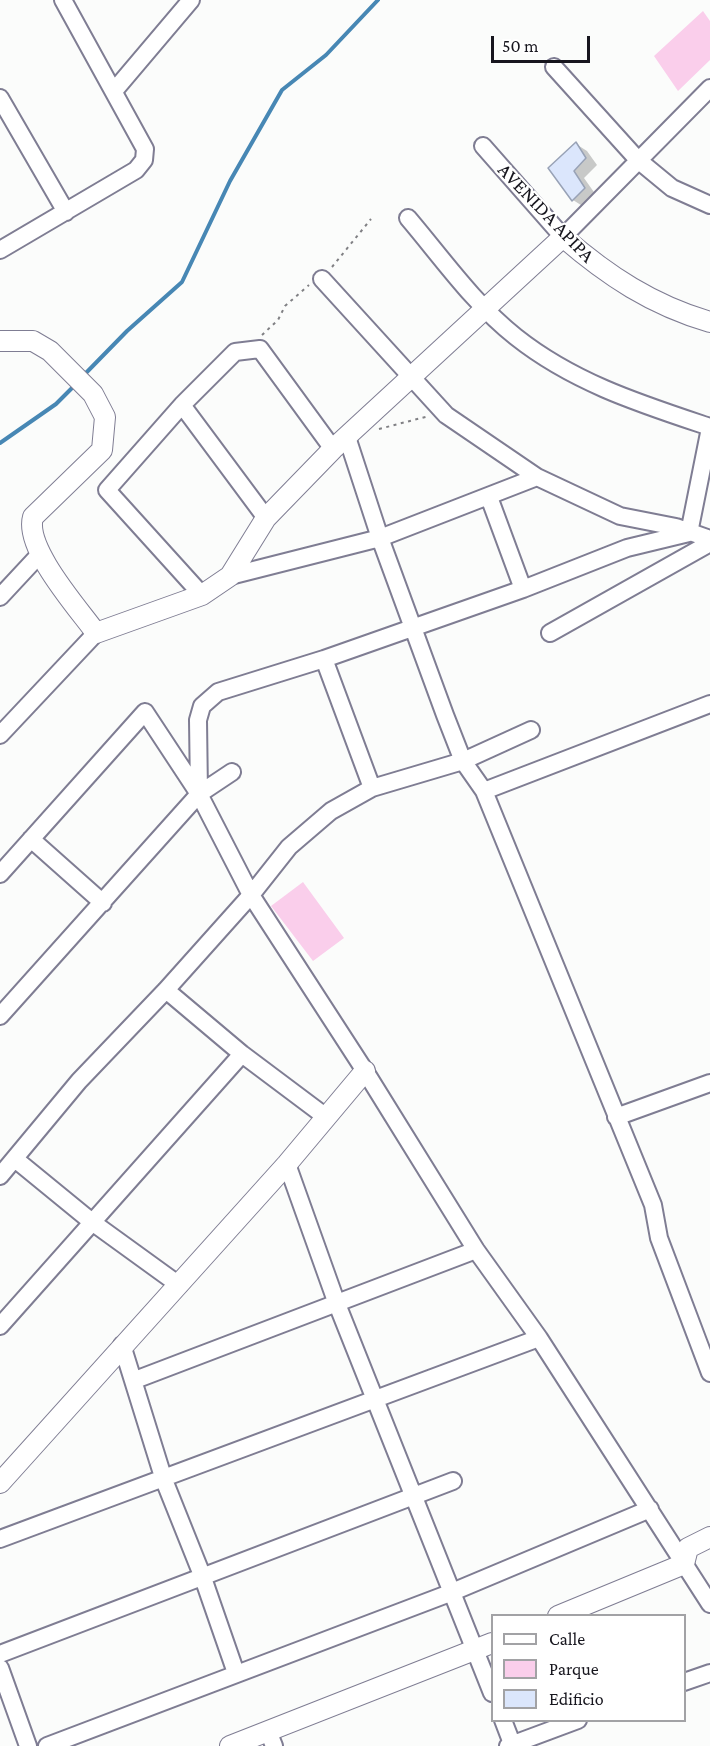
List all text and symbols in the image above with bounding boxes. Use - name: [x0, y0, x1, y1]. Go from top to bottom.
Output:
- scale bar: [494, 24, 593, 62]
- text: 50 m: [502, 36, 539, 56]
- street label: AVENIDA APIPA: [493, 158, 599, 268]
- legend: [491, 1614, 686, 1722]
- text: Calle: [549, 1629, 585, 1649]
- text: Parque: [549, 1659, 599, 1679]
- text: Edificio: [549, 1689, 604, 1709]

